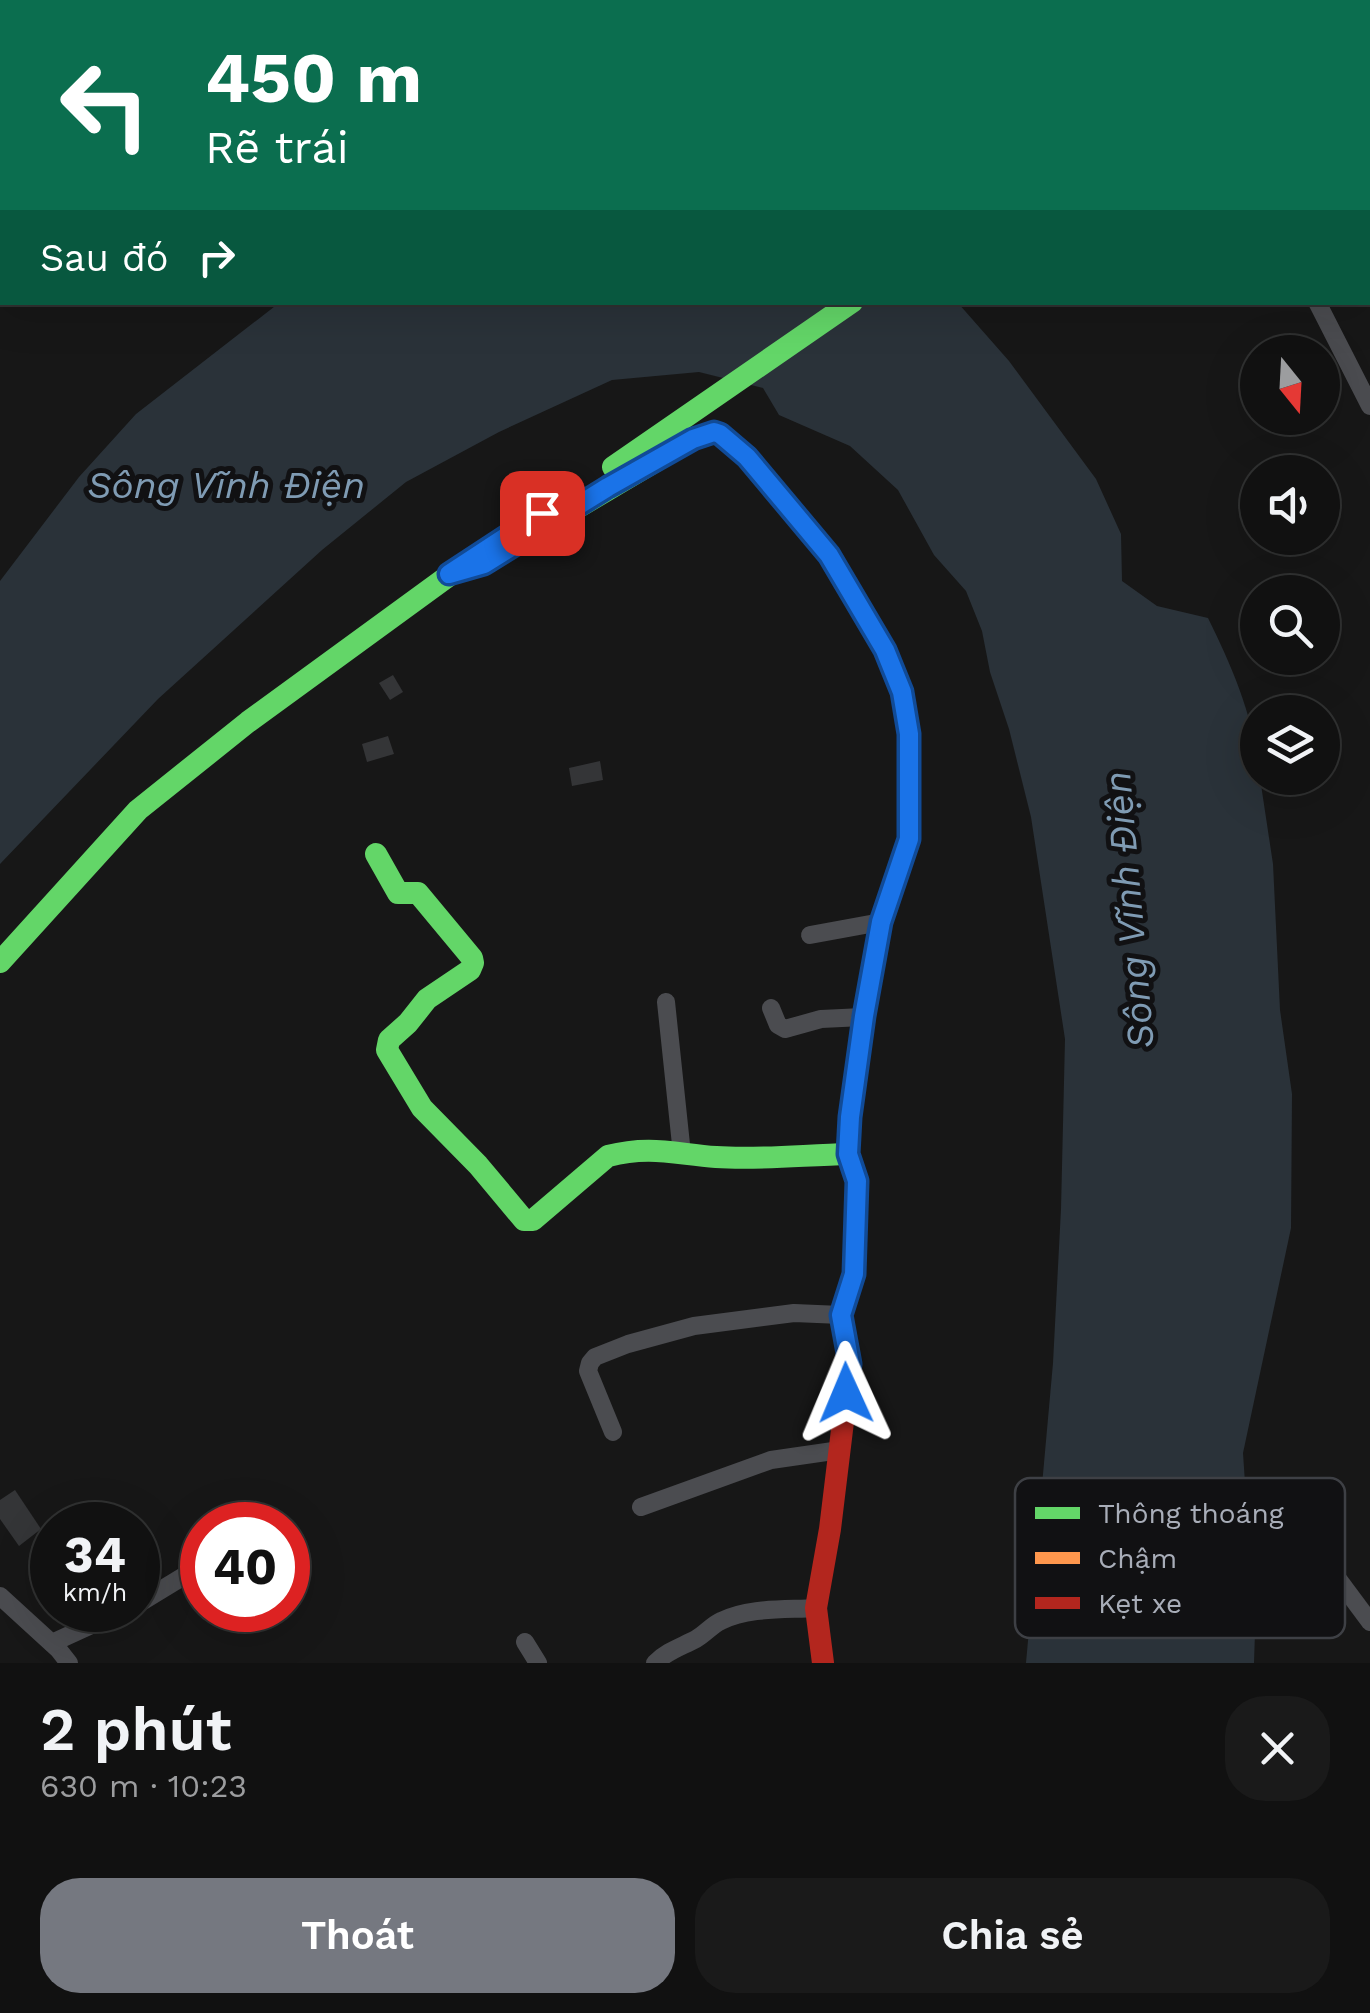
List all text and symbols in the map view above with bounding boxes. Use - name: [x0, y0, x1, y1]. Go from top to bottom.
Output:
- text: 450 m: [205, 37, 422, 119]
- icon: left: [40, 40, 170, 170]
- text: Rẽ trái: [205, 121, 349, 174]
- icon: right: [189, 230, 244, 285]
- text: Sau đó: [40, 236, 169, 280]
- north arrow: [1240, 335, 1340, 435]
- map controls: [1240, 335, 1340, 795]
- button: sound: [1240, 455, 1340, 555]
- water label: Sông Vĩnh Điện: [87, 463, 365, 507]
- pin: [500, 471, 585, 556]
- icon: arrive: [515, 486, 570, 541]
- button: search: [1240, 575, 1340, 675]
- button: layers: [1240, 695, 1340, 795]
- water label: Sông Vĩnh Điện: [1095, 770, 1163, 1050]
- position arrow: [794, 1341, 898, 1445]
- legend: [1015, 1478, 1345, 1638]
- text: Thông thoáng: [1098, 1497, 1284, 1530]
- speed limit sign: 40: [180, 1502, 310, 1632]
- text: 34: [64, 1525, 126, 1584]
- text: Chậm: [1098, 1542, 1177, 1575]
- text: km/h: [63, 1578, 127, 1607]
- text: Kẹt xe: [1098, 1587, 1182, 1620]
- text: 2 phút: [40, 1694, 231, 1765]
- button: close: [1225, 1696, 1330, 1801]
- text: 630 m · 10:23: [40, 1767, 247, 1805]
- button: Thoát: [40, 1878, 675, 1993]
- button: Chia sẻ: [695, 1878, 1330, 1993]

